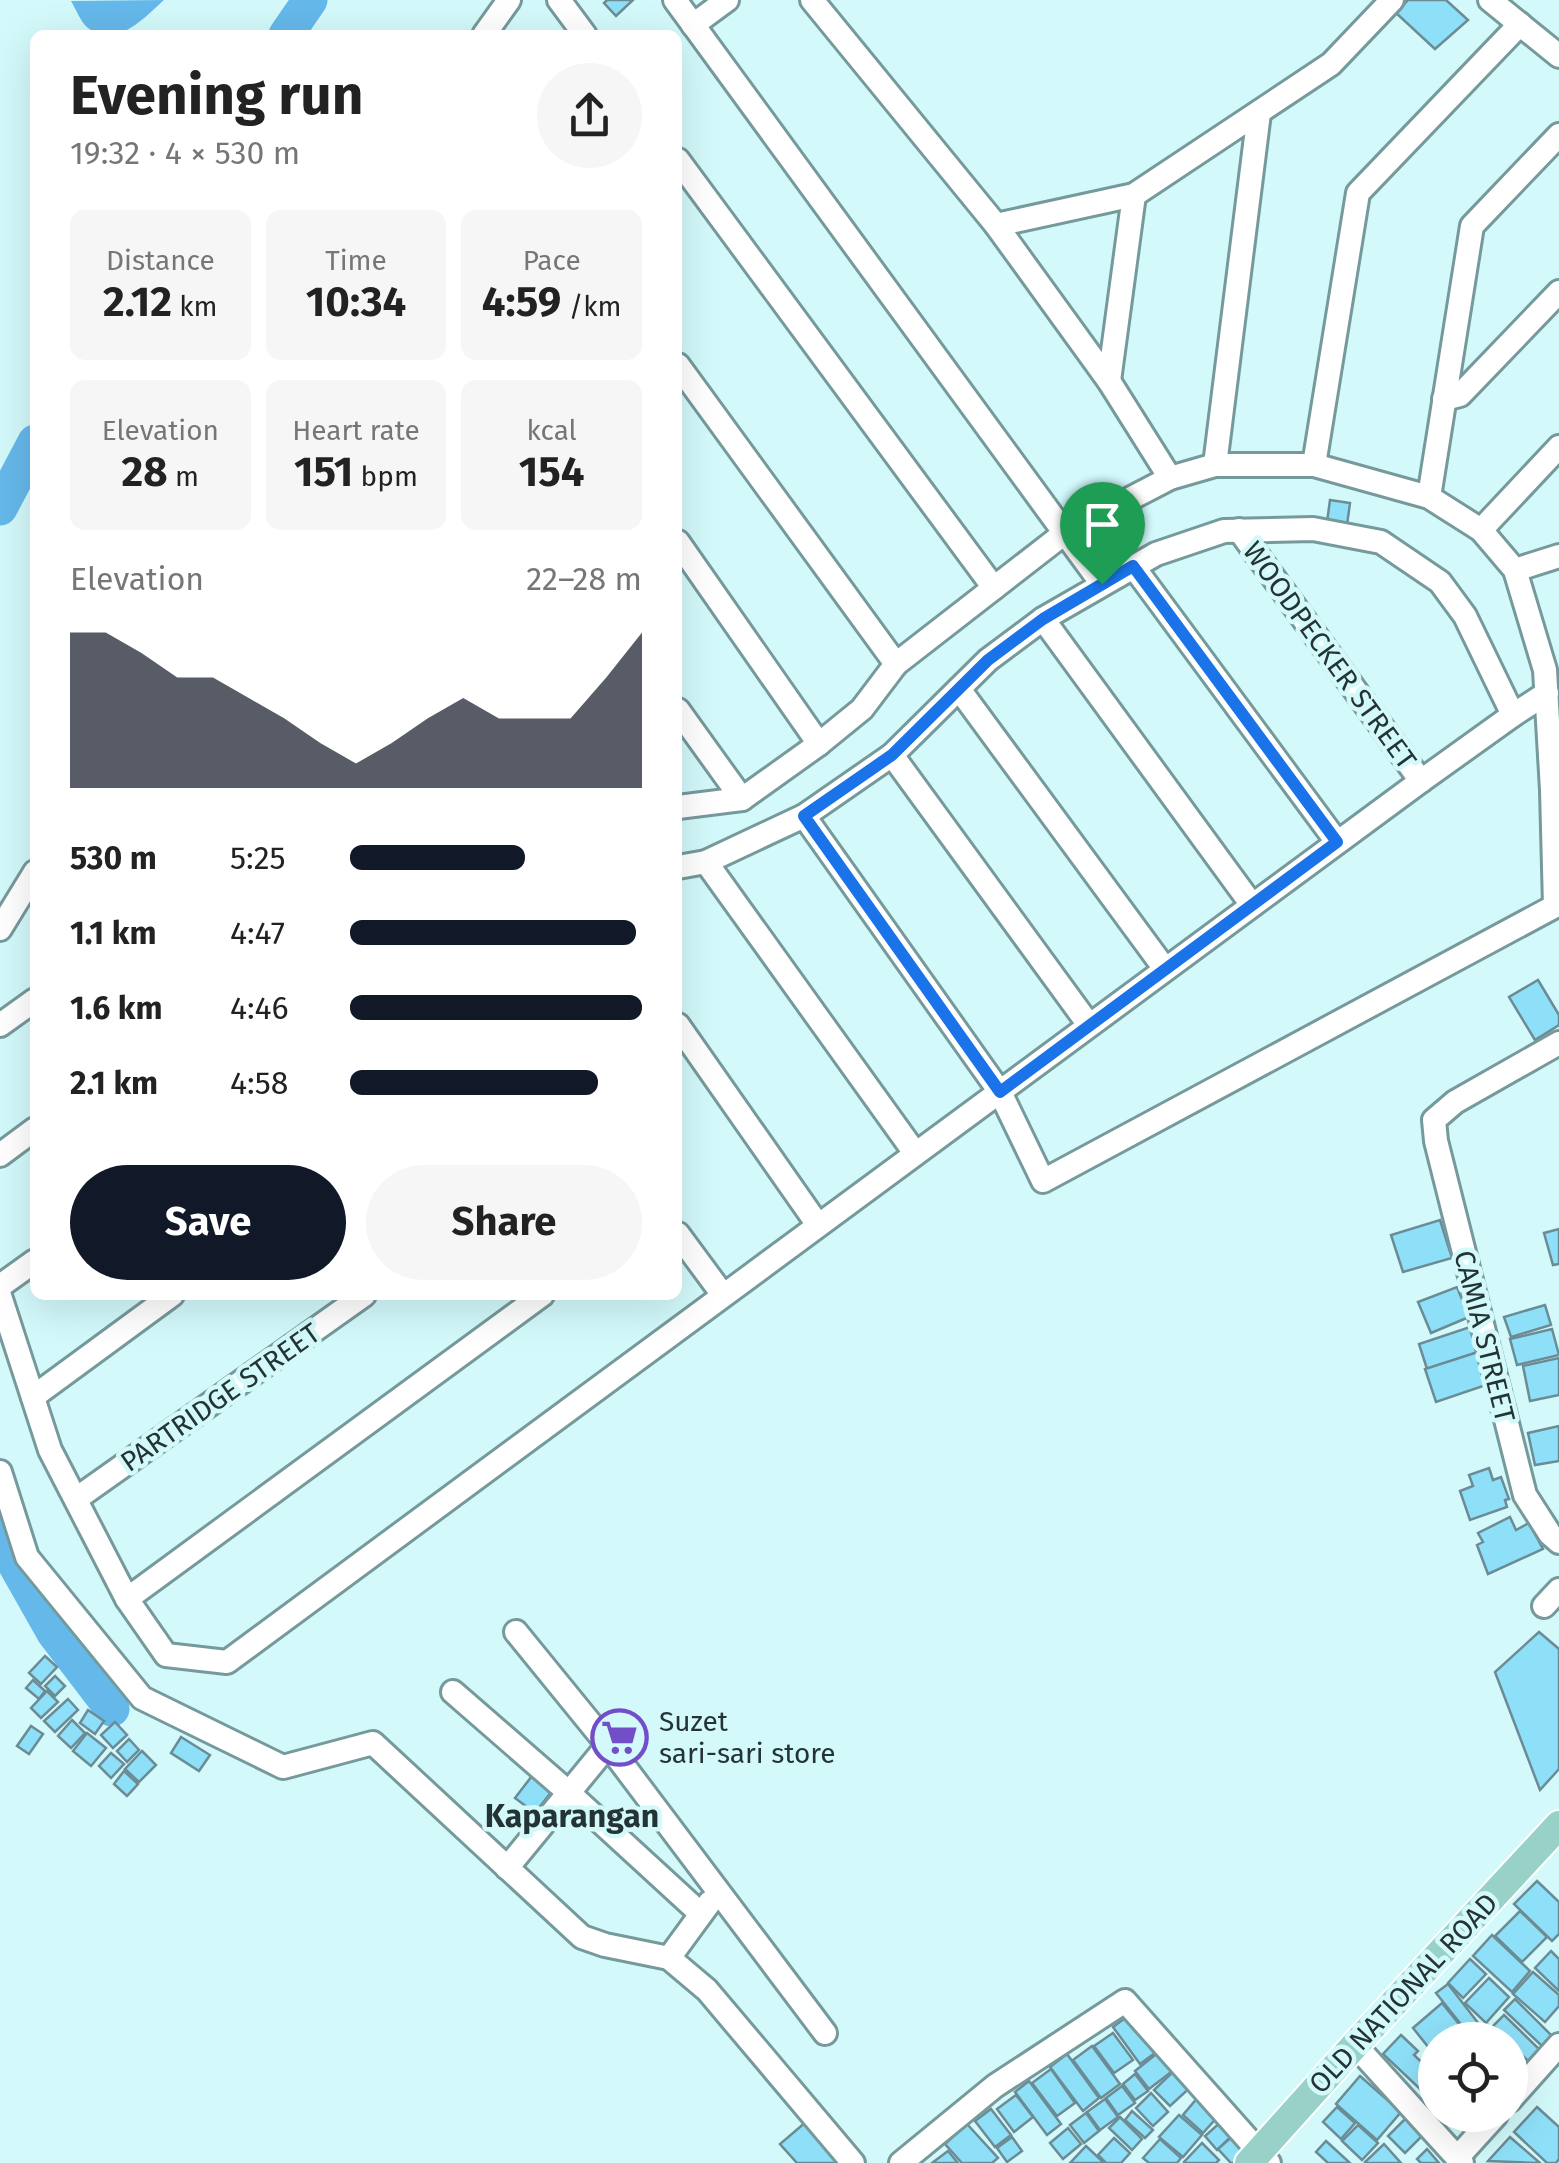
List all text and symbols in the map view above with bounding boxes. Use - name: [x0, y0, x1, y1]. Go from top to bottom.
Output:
- text: Evening run: [70, 63, 364, 129]
- button: share: [537, 63, 642, 168]
- text: 19:32 · 4 × 530 m: [70, 134, 300, 172]
- text: Distance: [106, 244, 215, 277]
- text: Time: [325, 244, 387, 277]
- text: Pace: [523, 244, 581, 277]
- text: 2.12: [103, 277, 172, 327]
- text: 10:34: [306, 277, 406, 327]
- text: 4:59: [482, 277, 561, 327]
- text: km: [172, 290, 218, 323]
- text: /km: [561, 290, 622, 323]
- text: Elevation: [102, 414, 219, 447]
- text: Heart rate: [292, 414, 420, 447]
- text: kcal: [526, 414, 577, 447]
- text: 28: [122, 447, 168, 497]
- text: 151: [294, 447, 353, 497]
- text: 154: [519, 447, 585, 497]
- text: m: [168, 460, 199, 493]
- text: bpm: [353, 460, 418, 493]
- pin: [1060, 482, 1145, 585]
- icon: arrive: [1075, 497, 1130, 552]
- street label: WOODPECKER STREET: [1236, 535, 1423, 776]
- text: Elevation: [70, 560, 204, 598]
- text: 22–28 m: [526, 560, 642, 598]
- text: 530 m: [70, 839, 157, 877]
- text: 5:25: [230, 839, 286, 877]
- text: 1.1 km: [70, 914, 156, 952]
- text: 4:47: [230, 914, 285, 952]
- text: 1.6 km: [70, 989, 163, 1027]
- text: 4:46: [230, 989, 289, 1027]
- text: 2.1 km: [70, 1064, 158, 1102]
- text: 4:58: [230, 1064, 289, 1102]
- button: Save: [70, 1165, 346, 1280]
- button: Share: [366, 1165, 642, 1280]
- street label: CAMIA STREET: [1447, 1247, 1522, 1426]
- street label: PARTRIDGE STREET: [114, 1316, 327, 1478]
- place label: Suzet sari-sari store: [659, 1705, 836, 1770]
- supermarket icon: Suzet sari-sari store: [590, 1707, 650, 1767]
- district label: Kaparangan: [485, 1797, 659, 1835]
- street label: OLD NATIONAL ROAD: [1302, 1887, 1504, 2100]
- map controls: [1418, 2022, 1528, 2132]
- button: locate: [1418, 2022, 1528, 2132]

